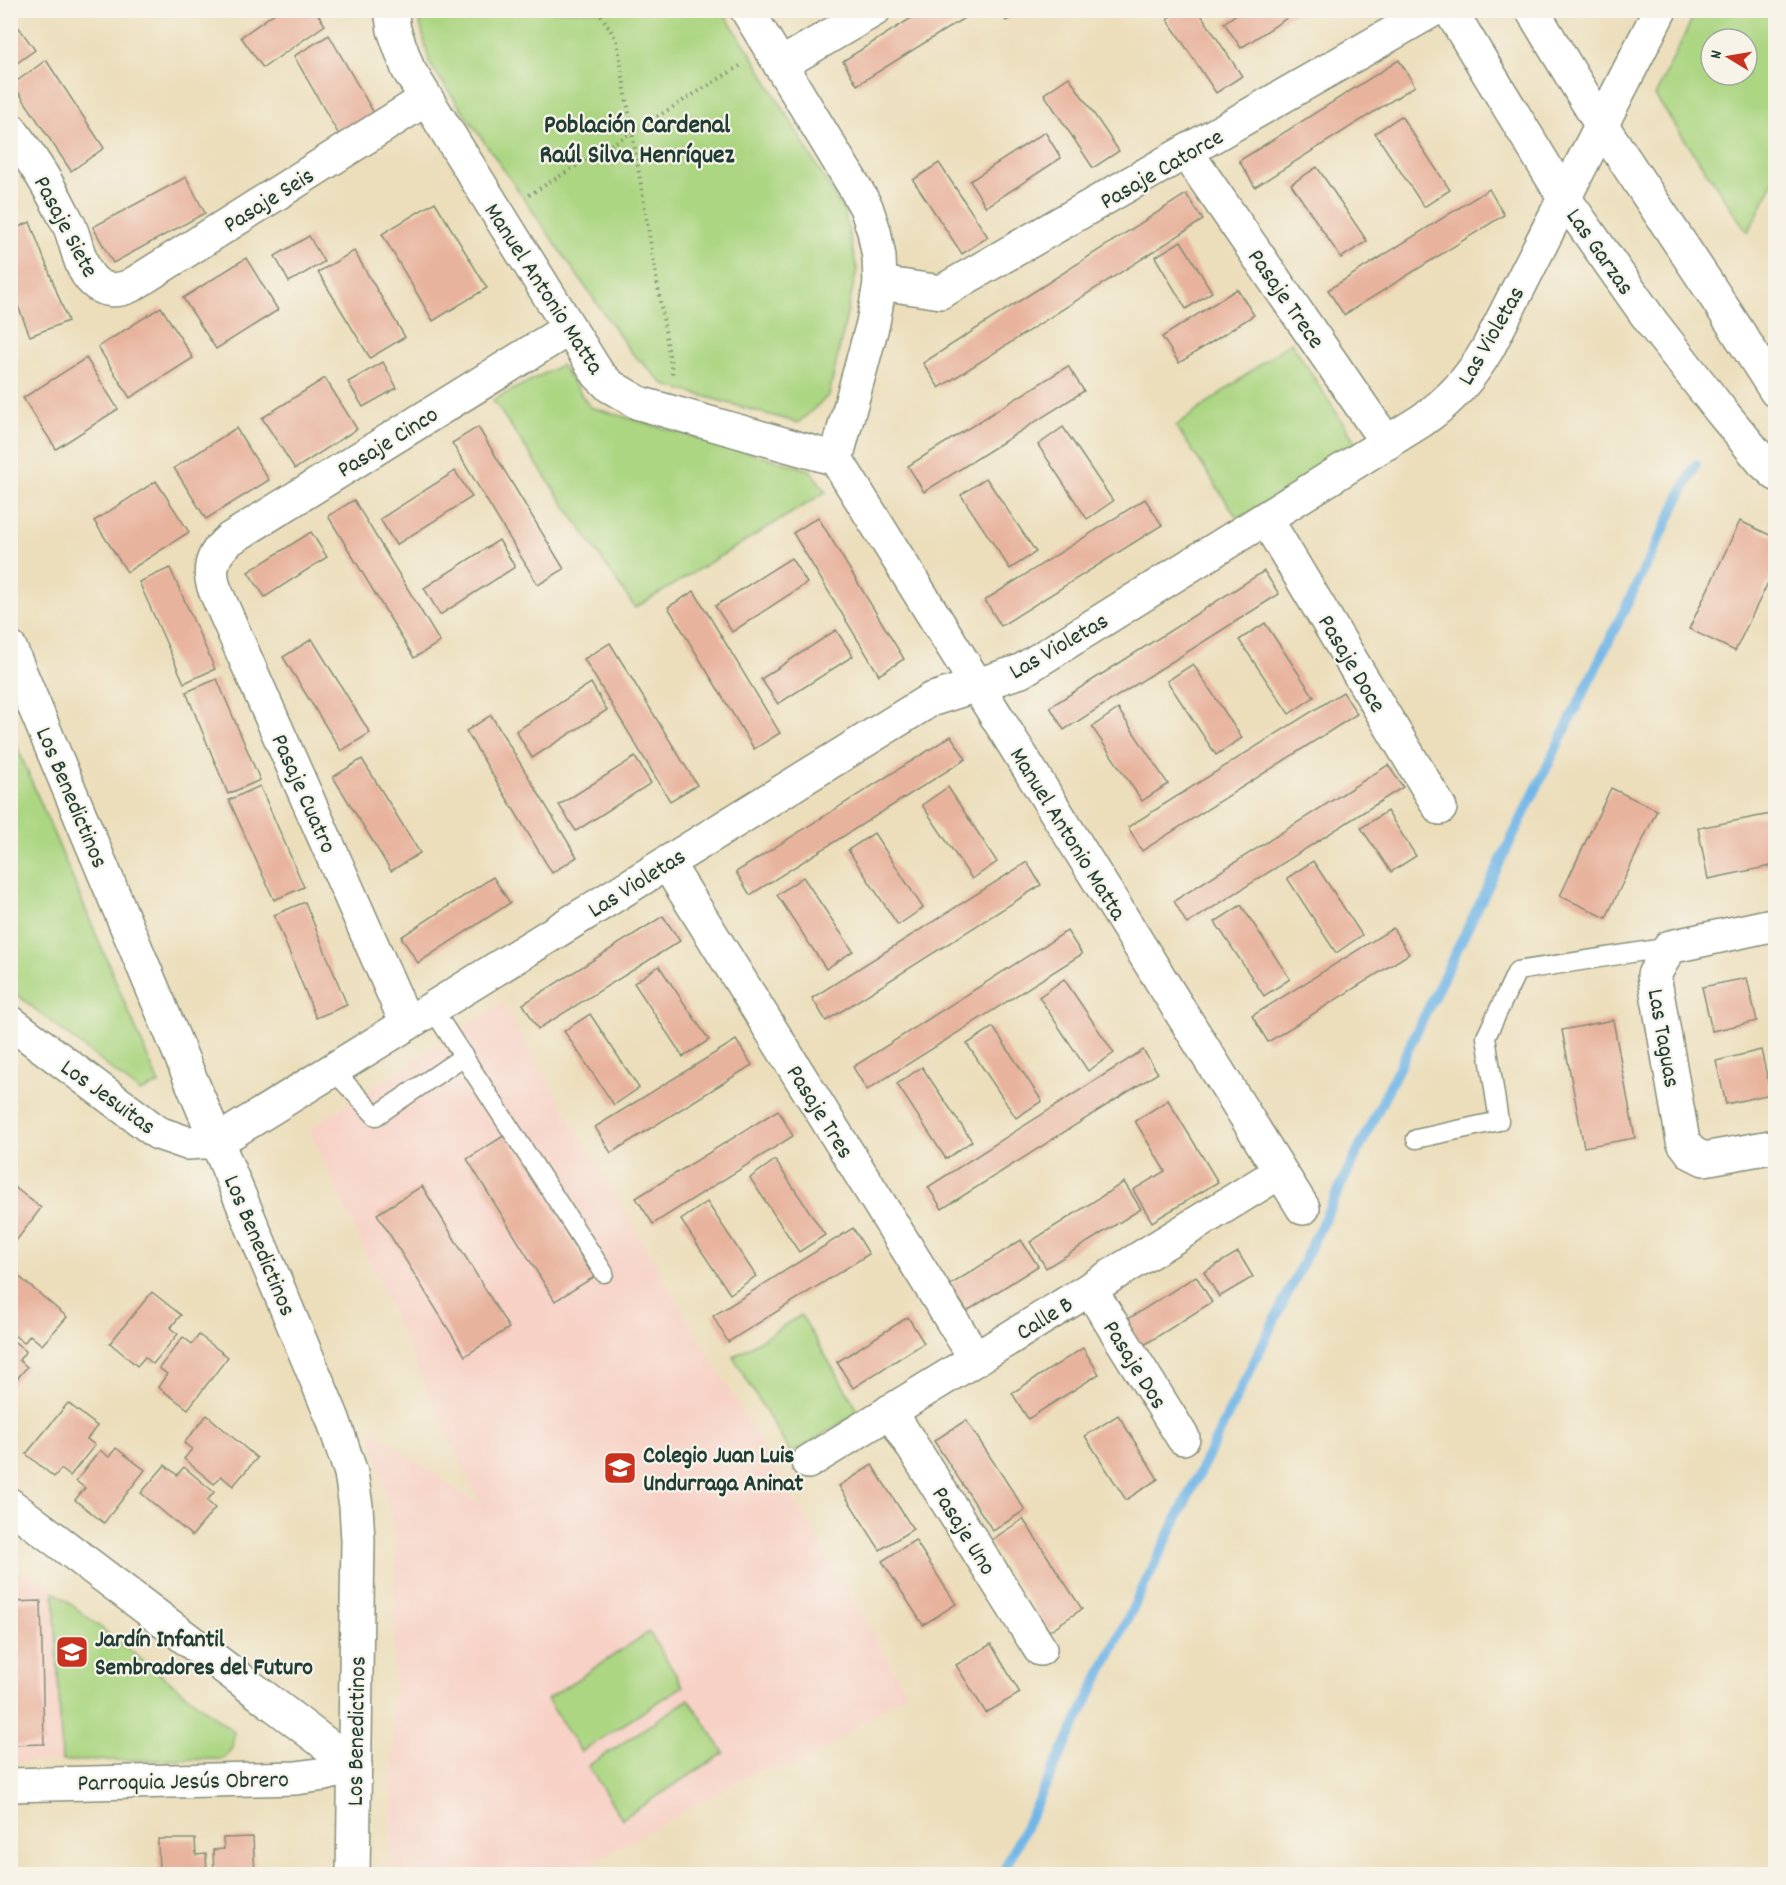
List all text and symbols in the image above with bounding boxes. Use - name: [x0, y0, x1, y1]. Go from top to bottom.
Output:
- north arrow: [1699, 27, 1759, 87]
- text: N: [1705, 48, 1729, 61]
- district label: Población Cardenal Raúl Silva Henríquez: [540, 108, 736, 175]
- street label: Pasaje Catorce: [1094, 121, 1231, 220]
- street label: Pasaje Seis: [218, 160, 322, 243]
- street label: Pasaje Siete: [23, 171, 105, 284]
- street label: Manuel Antonio Matta: [474, 197, 611, 383]
- street label: Las Garzas: [1556, 202, 1641, 303]
- street label: Pasaje Trece: [1238, 243, 1331, 357]
- street label: Las Violetas: [1450, 280, 1535, 393]
- street label: Pasaje Cinco: [331, 399, 446, 488]
- street label: Las Violetas: [1003, 605, 1116, 690]
- street label: Pasaje Doce: [1308, 609, 1393, 720]
- street label: Los Benedictinos: [25, 722, 115, 874]
- street label: Pasaje Cuatro: [261, 729, 344, 859]
- street label: Manuel Antonio Matta: [1000, 742, 1134, 928]
- street label: Las Violetas: [582, 841, 693, 928]
- street label: Las Taguas: [1637, 986, 1687, 1091]
- street label: Los Jesuitas: [53, 1052, 162, 1145]
- street label: Pasaje Tres: [776, 1059, 861, 1166]
- street label: Los Benedictinos: [213, 1170, 303, 1322]
- street label: Calle B: [1010, 1289, 1081, 1350]
- street label: Pasaje Dos: [1093, 1315, 1174, 1417]
- place label: Colegio Juan Luis Undurraga Aninat: [643, 1440, 804, 1502]
- school or university icon: Colegio Juan Luis Undurraga Aninat: [602, 1450, 638, 1486]
- street label: Pasaje Uno: [922, 1481, 1003, 1583]
- place label: Jardín Infantil Sembradores del Futuro: [95, 1624, 313, 1686]
- school or university icon: Jardín Infantil Sembradores del Futuro: [54, 1634, 90, 1670]
- street label: Los Benedictinos: [340, 1656, 376, 1806]
- street label: Parroquia Jesús Obrero: [77, 1764, 289, 1802]

